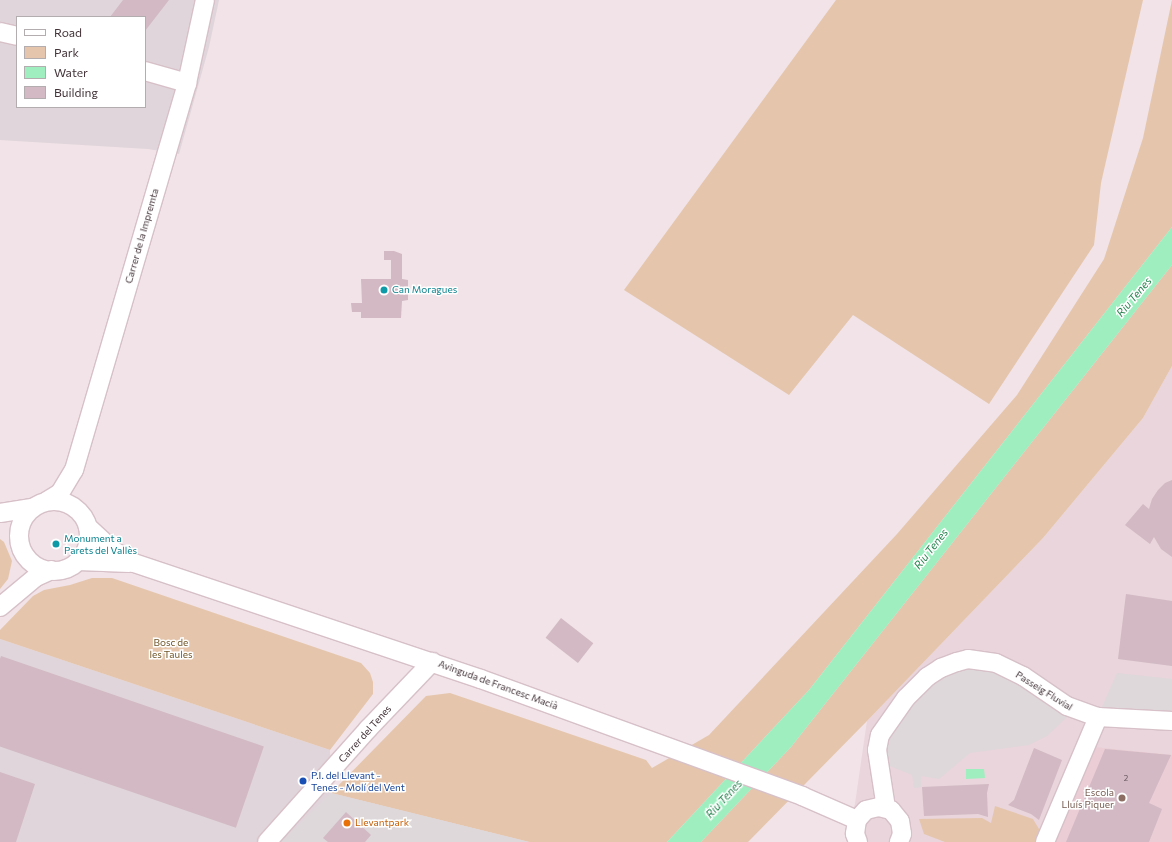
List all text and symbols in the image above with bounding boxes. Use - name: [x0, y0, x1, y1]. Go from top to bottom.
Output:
- legend: [16, 16, 146, 108]
- text: Road: [54, 25, 82, 39]
- text: Park: [54, 45, 79, 59]
- text: Water: [54, 65, 88, 79]
- text: Building: [54, 85, 98, 99]
- street label: Carrer de la Impremta: [123, 187, 161, 285]
- water label: Riu Tenes: [1114, 275, 1154, 319]
- place label: Can Moragues: [392, 284, 457, 296]
- marker: Can Moragues: [379, 285, 389, 295]
- water label: Riu Tenes: [911, 526, 951, 572]
- place label: Monument a Parets del Vallès: [64, 532, 137, 556]
- marker: Monument a Parets del Vallès: [51, 539, 61, 549]
- park label: Bosc de les Taules: [149, 636, 193, 660]
- street label: Avinguda de Francesc Macià: [437, 658, 559, 712]
- street label: Passeig Fluvial: [1013, 669, 1075, 713]
- street label: Carrer del Tenes: [336, 703, 394, 765]
- place label: P.I. del Llevant - Tenes - Molí del Vent: [311, 769, 405, 792]
- house number: 2: [1124, 774, 1128, 784]
- marker: P.I. del Llevant - Tenes - Molí del Vent: [298, 776, 308, 786]
- water label: Riu Tenes: [703, 777, 745, 821]
- place label: Escola Lluís Piquer: [1062, 786, 1114, 810]
- marker: Escola Lluís Piquer: [1117, 793, 1127, 803]
- place label: Llevantpark: [355, 817, 409, 829]
- marker: Llevantpark: [342, 818, 352, 828]

